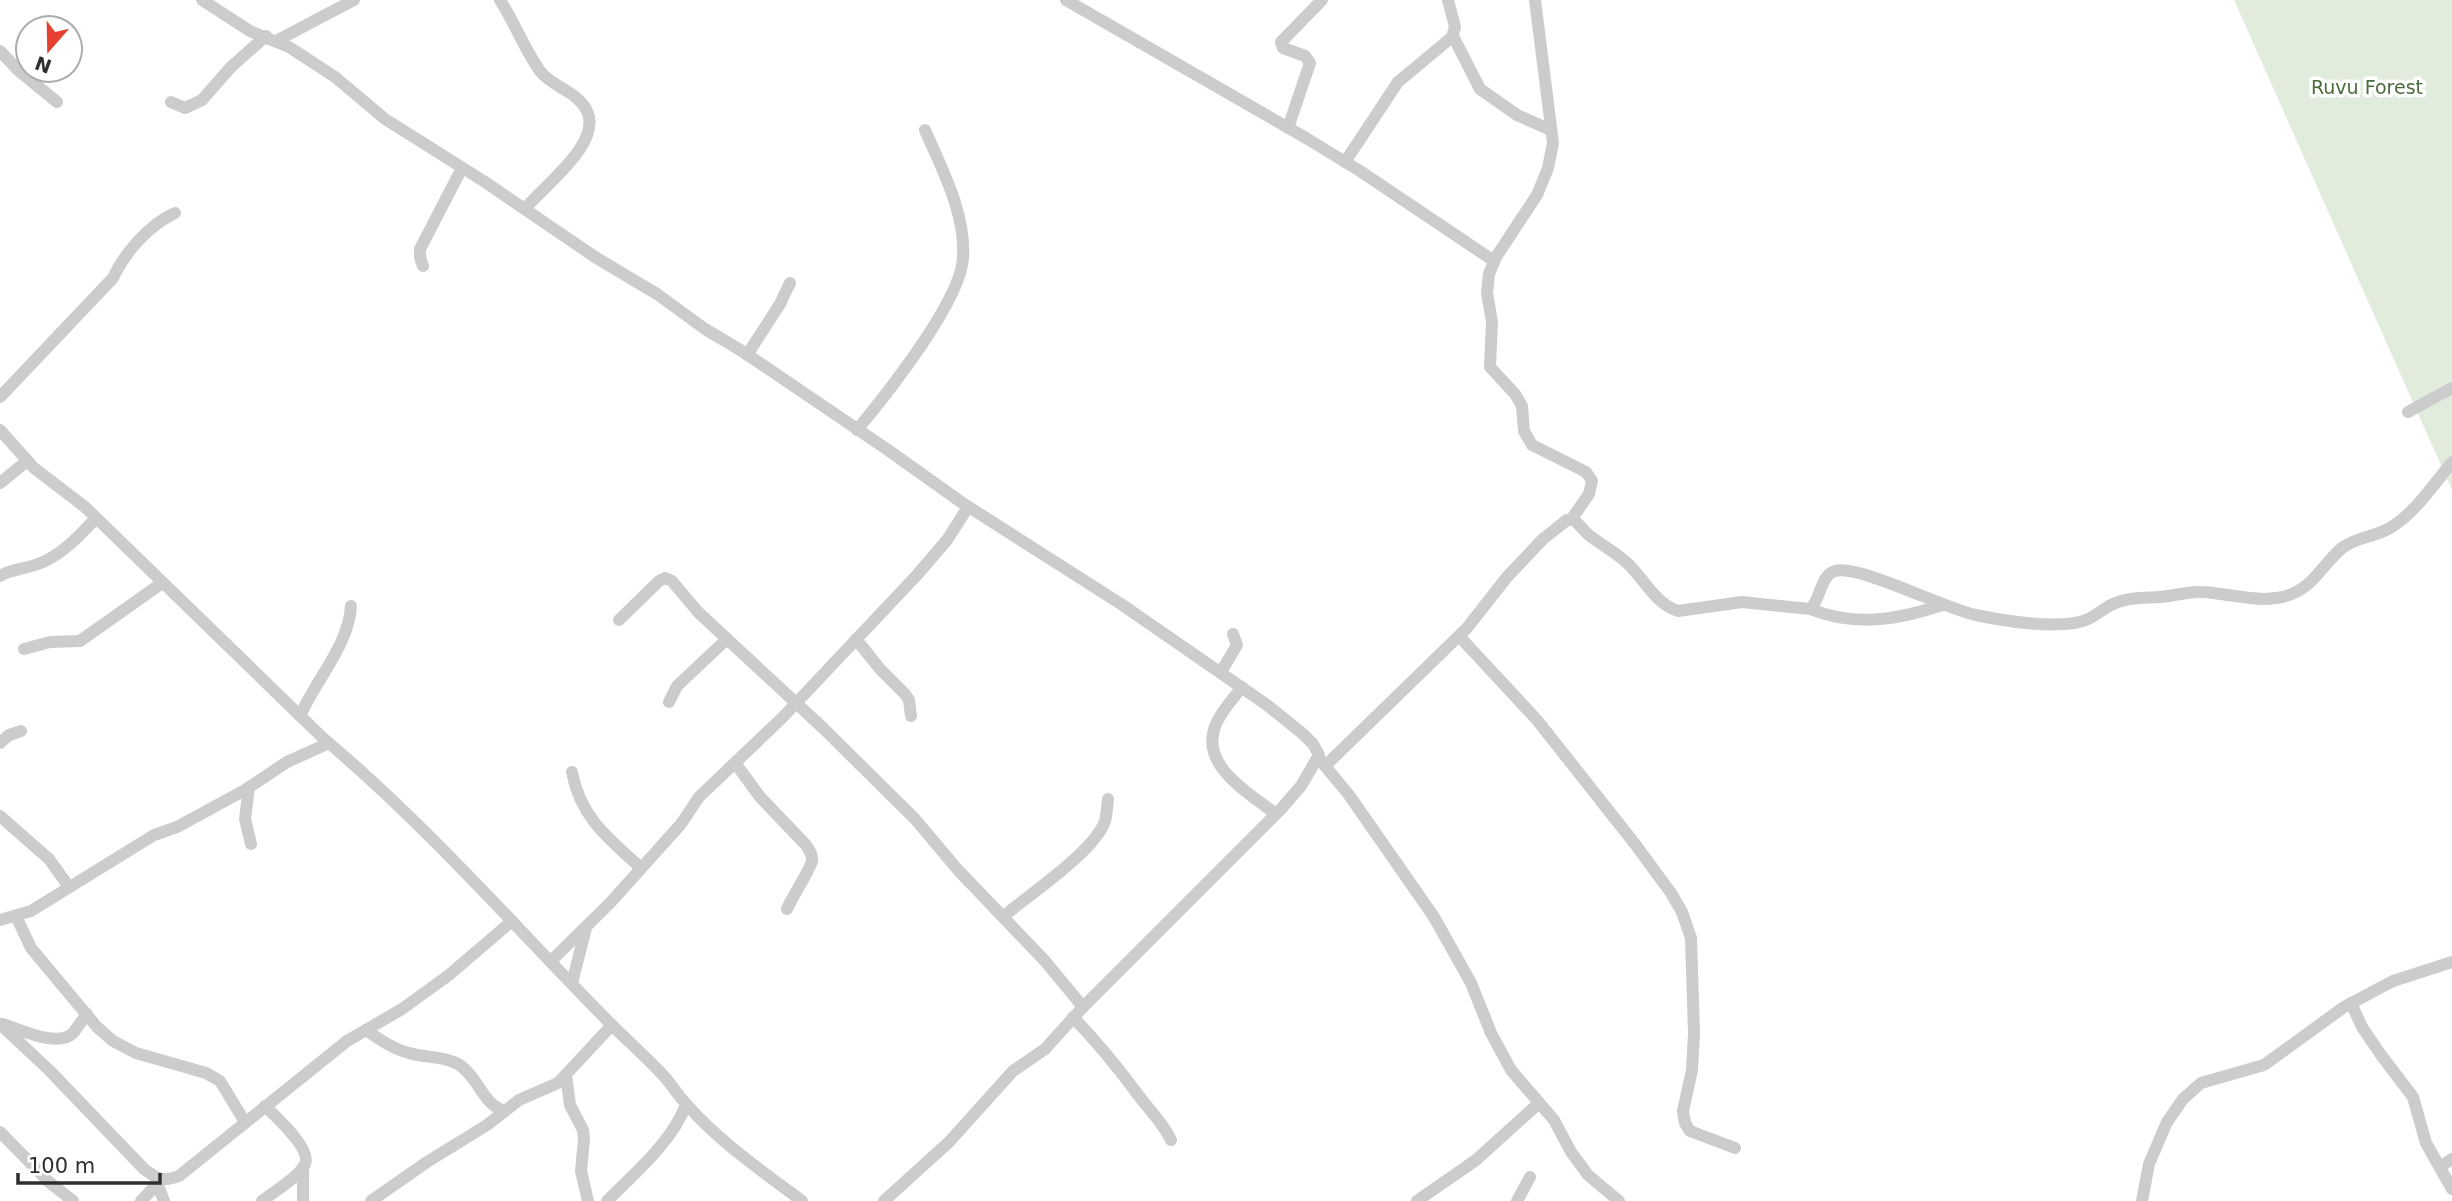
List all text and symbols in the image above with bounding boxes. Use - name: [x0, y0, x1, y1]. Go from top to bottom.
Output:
- north arrow: [14, 14, 84, 84]
- text: N: [32, 52, 54, 78]
- park label: Ruvu Forest: [2311, 76, 2423, 98]
- scale bar: [18, 1142, 159, 1186]
- text: 100 m: [28, 1154, 95, 1178]

